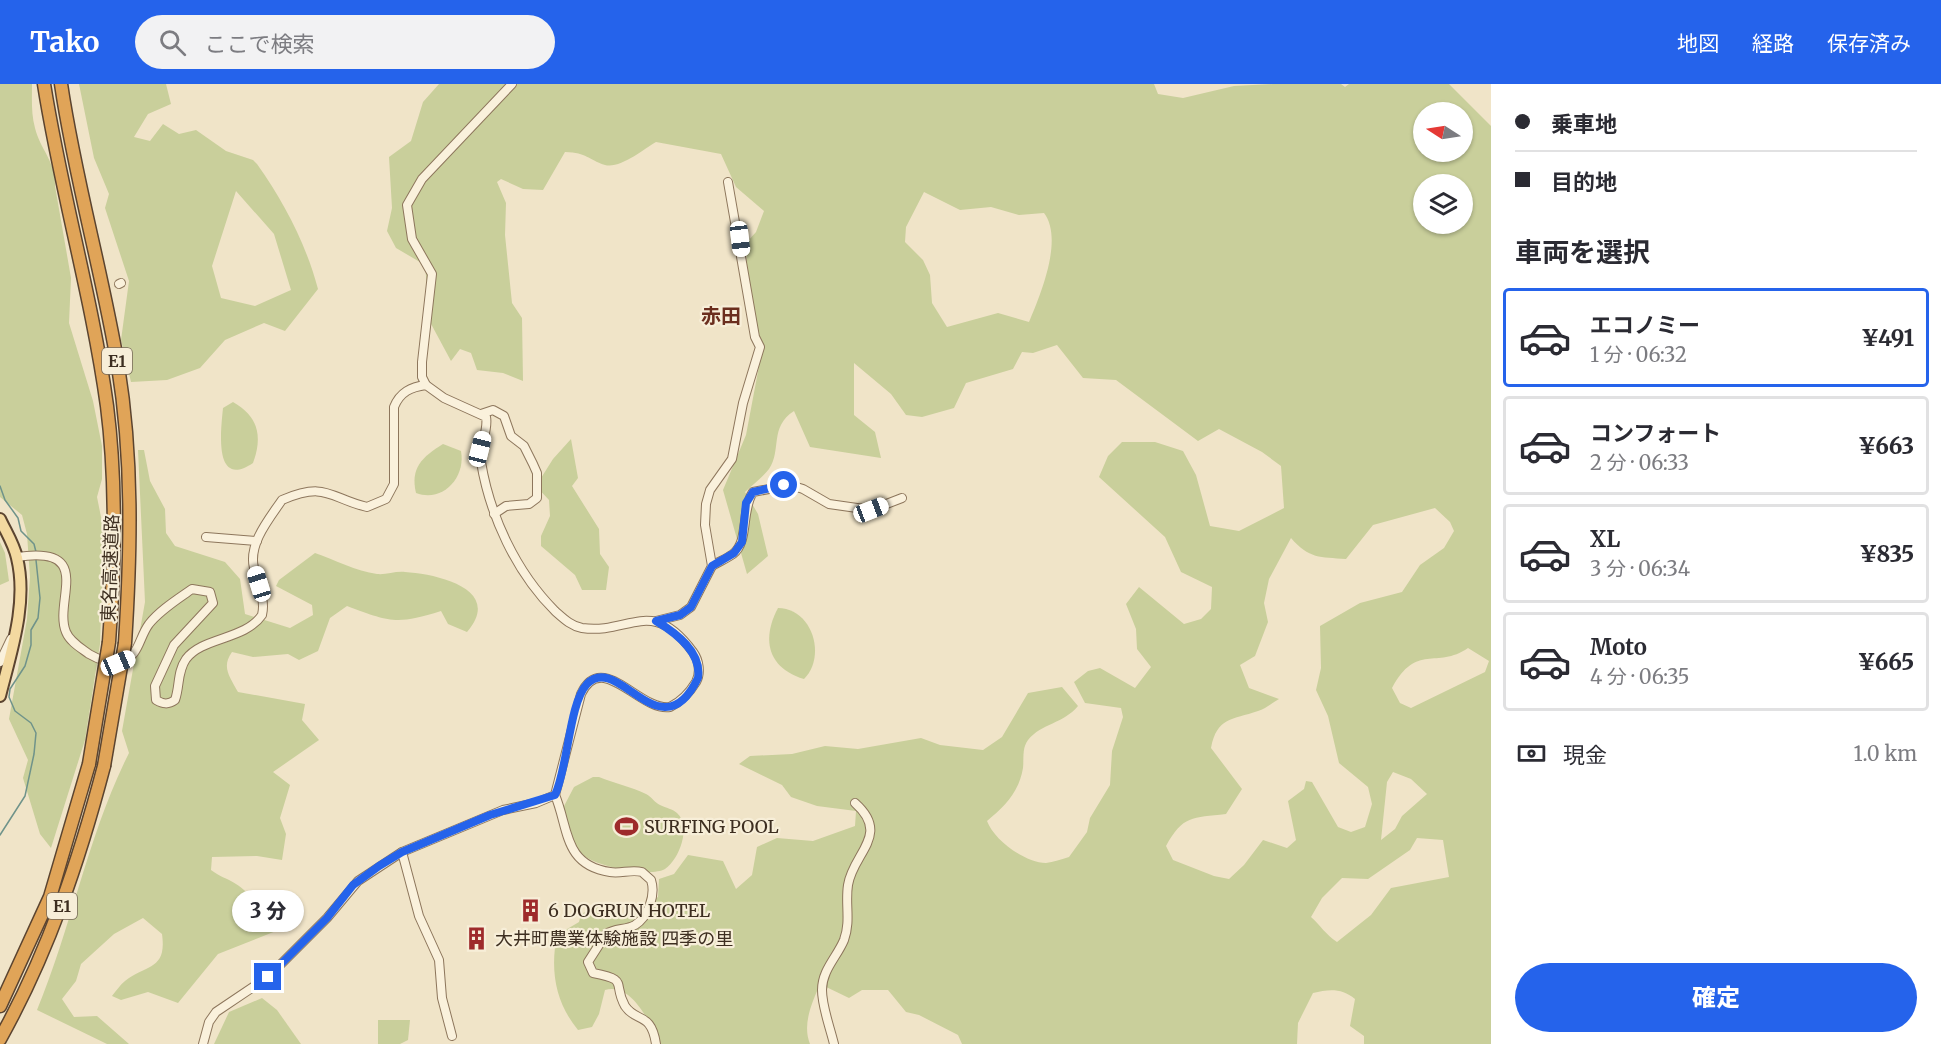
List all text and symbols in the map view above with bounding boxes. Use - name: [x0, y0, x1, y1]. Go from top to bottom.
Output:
- search box: [135, 15, 555, 69]
- text: Tako: [30, 24, 99, 60]
- icon: search: [156, 26, 189, 59]
- text: ここで検索: [204, 30, 314, 58]
- text: 地図: [1677, 30, 1719, 57]
- text: 経路: [1752, 30, 1794, 57]
- text: 保存済み: [1827, 30, 1911, 57]
- north arrow: [1413, 102, 1473, 162]
- map controls: [1413, 102, 1473, 234]
- text: 乗車地: [1551, 110, 1617, 138]
- text: 目的地: [1551, 168, 1617, 196]
- button: layers: [1413, 174, 1473, 234]
- car: [729, 220, 751, 258]
- text: 車両を選択: [1515, 235, 1650, 269]
- district label: 赤田: [701, 303, 741, 328]
- icon: car: [1518, 311, 1572, 365]
- text: エコノミー: [1590, 311, 1700, 339]
- text: ¥491: [1861, 324, 1914, 352]
- text: 1 分 · 06:32: [1590, 342, 1687, 367]
- road number: E1: [102, 348, 132, 374]
- icon: car: [1518, 419, 1572, 473]
- text: コンフォート: [1590, 419, 1721, 447]
- car: [467, 429, 493, 469]
- text: ¥663: [1858, 432, 1914, 460]
- text: 2 分 · 06:33: [1590, 450, 1689, 475]
- route start: [770, 471, 797, 498]
- car: [851, 495, 891, 525]
- street label: 東名高速道路: [97, 514, 123, 622]
- text: XL: [1590, 525, 1620, 553]
- icon: car: [1518, 527, 1572, 581]
- text: ¥835: [1860, 540, 1914, 568]
- text: 3 分 · 06:34: [1590, 556, 1690, 581]
- car: [245, 564, 273, 604]
- text: Moto: [1590, 633, 1647, 661]
- icon: car: [1518, 635, 1572, 689]
- car: [98, 648, 138, 678]
- text: ¥665: [1858, 648, 1914, 676]
- text: 4 分 · 06:35: [1590, 664, 1689, 689]
- icon: cash: [1515, 737, 1548, 770]
- text: 現金: [1563, 741, 1607, 769]
- text: 1.0 km: [1853, 741, 1917, 766]
- sports icon: SURFING POOL: [613, 813, 639, 839]
- place label: SURFING POOL: [644, 815, 779, 838]
- callout: 3 分: [232, 890, 304, 932]
- road number: E1: [47, 893, 77, 919]
- building icon: 6 DOGRUN HOTEL: [517, 897, 543, 923]
- text: 3 分: [250, 898, 286, 923]
- place label: 6 DOGRUN HOTEL: [548, 899, 710, 922]
- building icon: 大井町農業体験施設 四季の里: [464, 925, 490, 951]
- place label: 大井町農業体験施設 四季の里: [495, 927, 733, 950]
- route end: [254, 963, 281, 990]
- button: 確定: [1515, 963, 1917, 1032]

